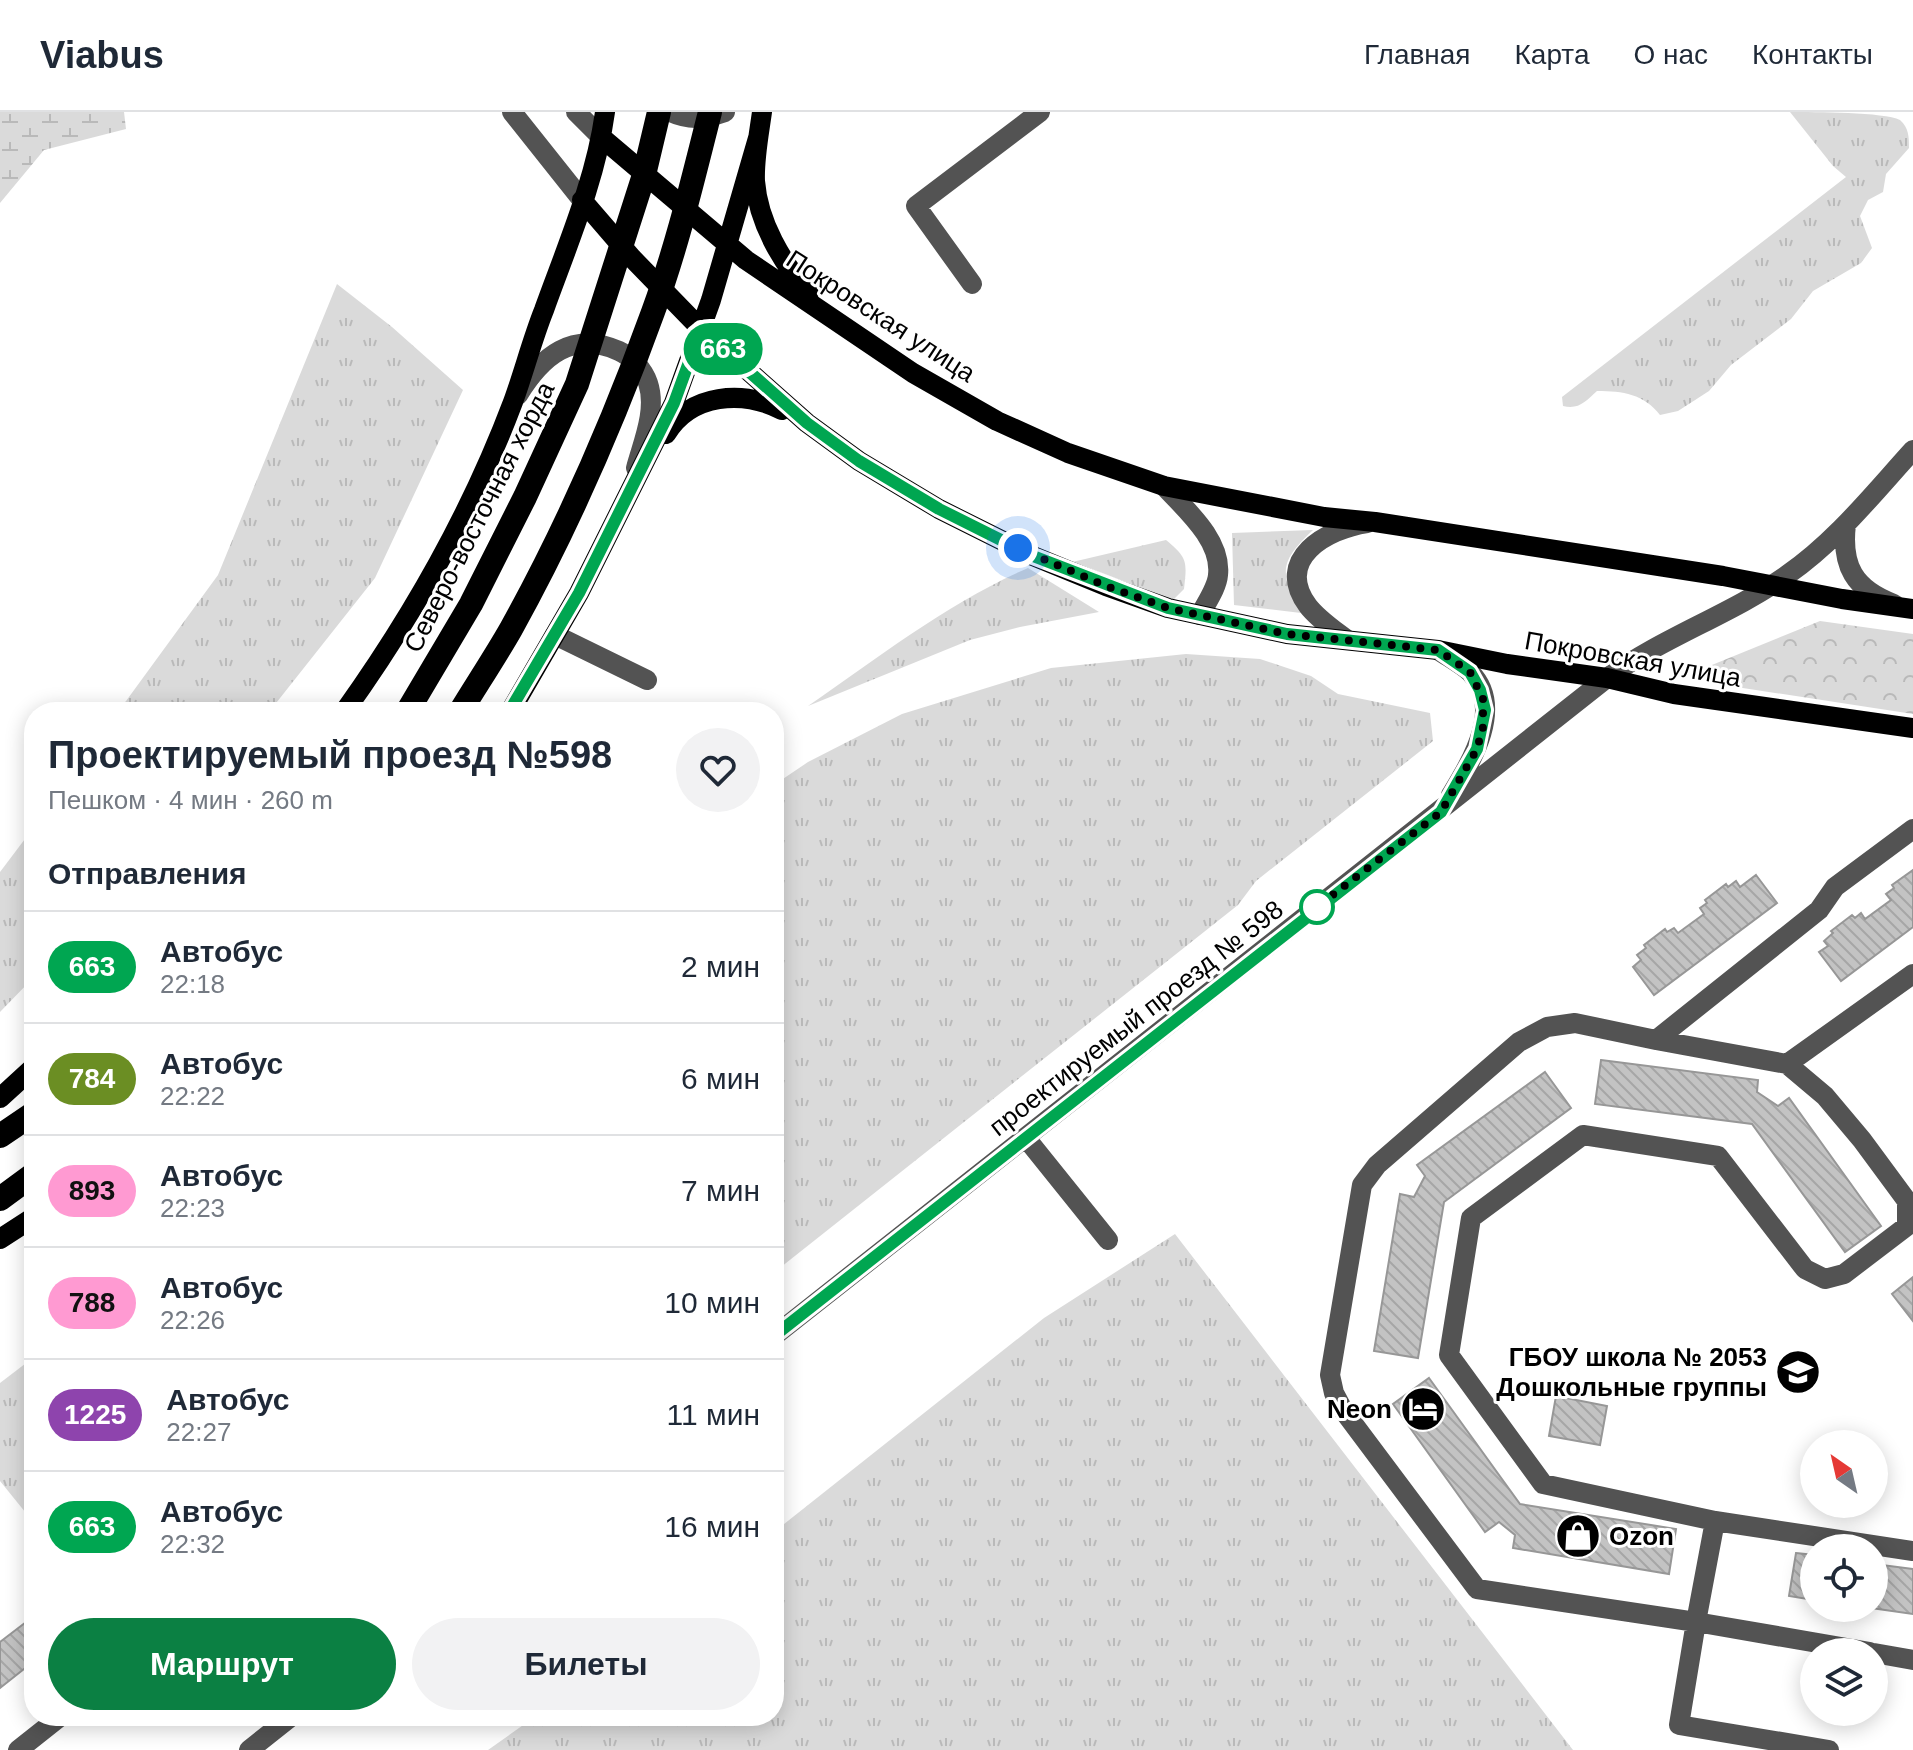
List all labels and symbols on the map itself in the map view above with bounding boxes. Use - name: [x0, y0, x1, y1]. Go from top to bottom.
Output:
- street label: Покровская улица: [781, 244, 982, 389]
- line badge: 663: [677, 323, 769, 375]
- street label: Северо-восточная хорда: [398, 376, 561, 657]
- your location: [998, 528, 1038, 568]
- street label: Покровская улица: [1522, 625, 1744, 693]
- unlabelled marker: [1300, 890, 1334, 924]
- street label: проектируемый проезд № 598: [983, 894, 1289, 1142]
- place label: ГБОУ школа № 2053 Дошкольные группы: [1496, 1342, 1767, 1402]
- school or university icon: ГБОУ школа № 2053 Дошкольные группы: [1774, 1348, 1822, 1396]
- hotel icon: Neon: [1399, 1385, 1447, 1433]
- place label: Neon: [1327, 1394, 1392, 1424]
- north arrow: [1800, 1430, 1888, 1518]
- shop icon: Ozon: [1554, 1512, 1602, 1560]
- place label: Ozon: [1609, 1521, 1674, 1551]

